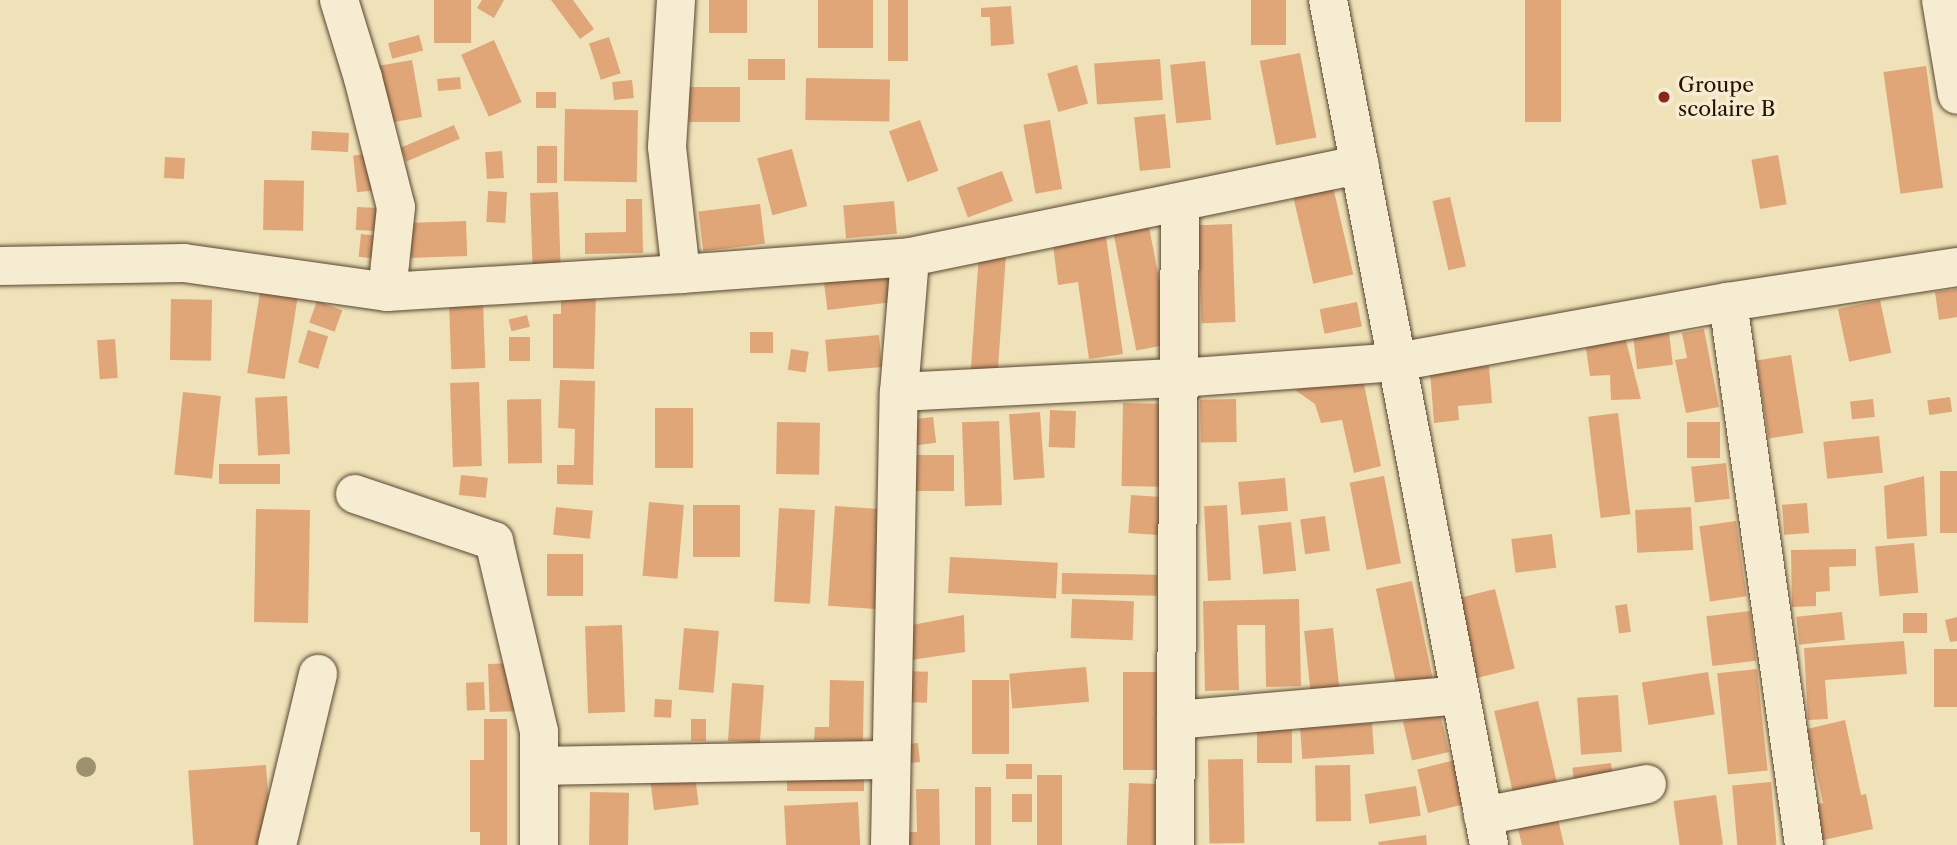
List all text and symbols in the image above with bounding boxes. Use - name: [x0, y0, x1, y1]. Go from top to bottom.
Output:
- place label: Groupe scolaire B: [1678, 72, 1775, 122]
- marker: Groupe scolaire B: [1656, 89, 1672, 105]

